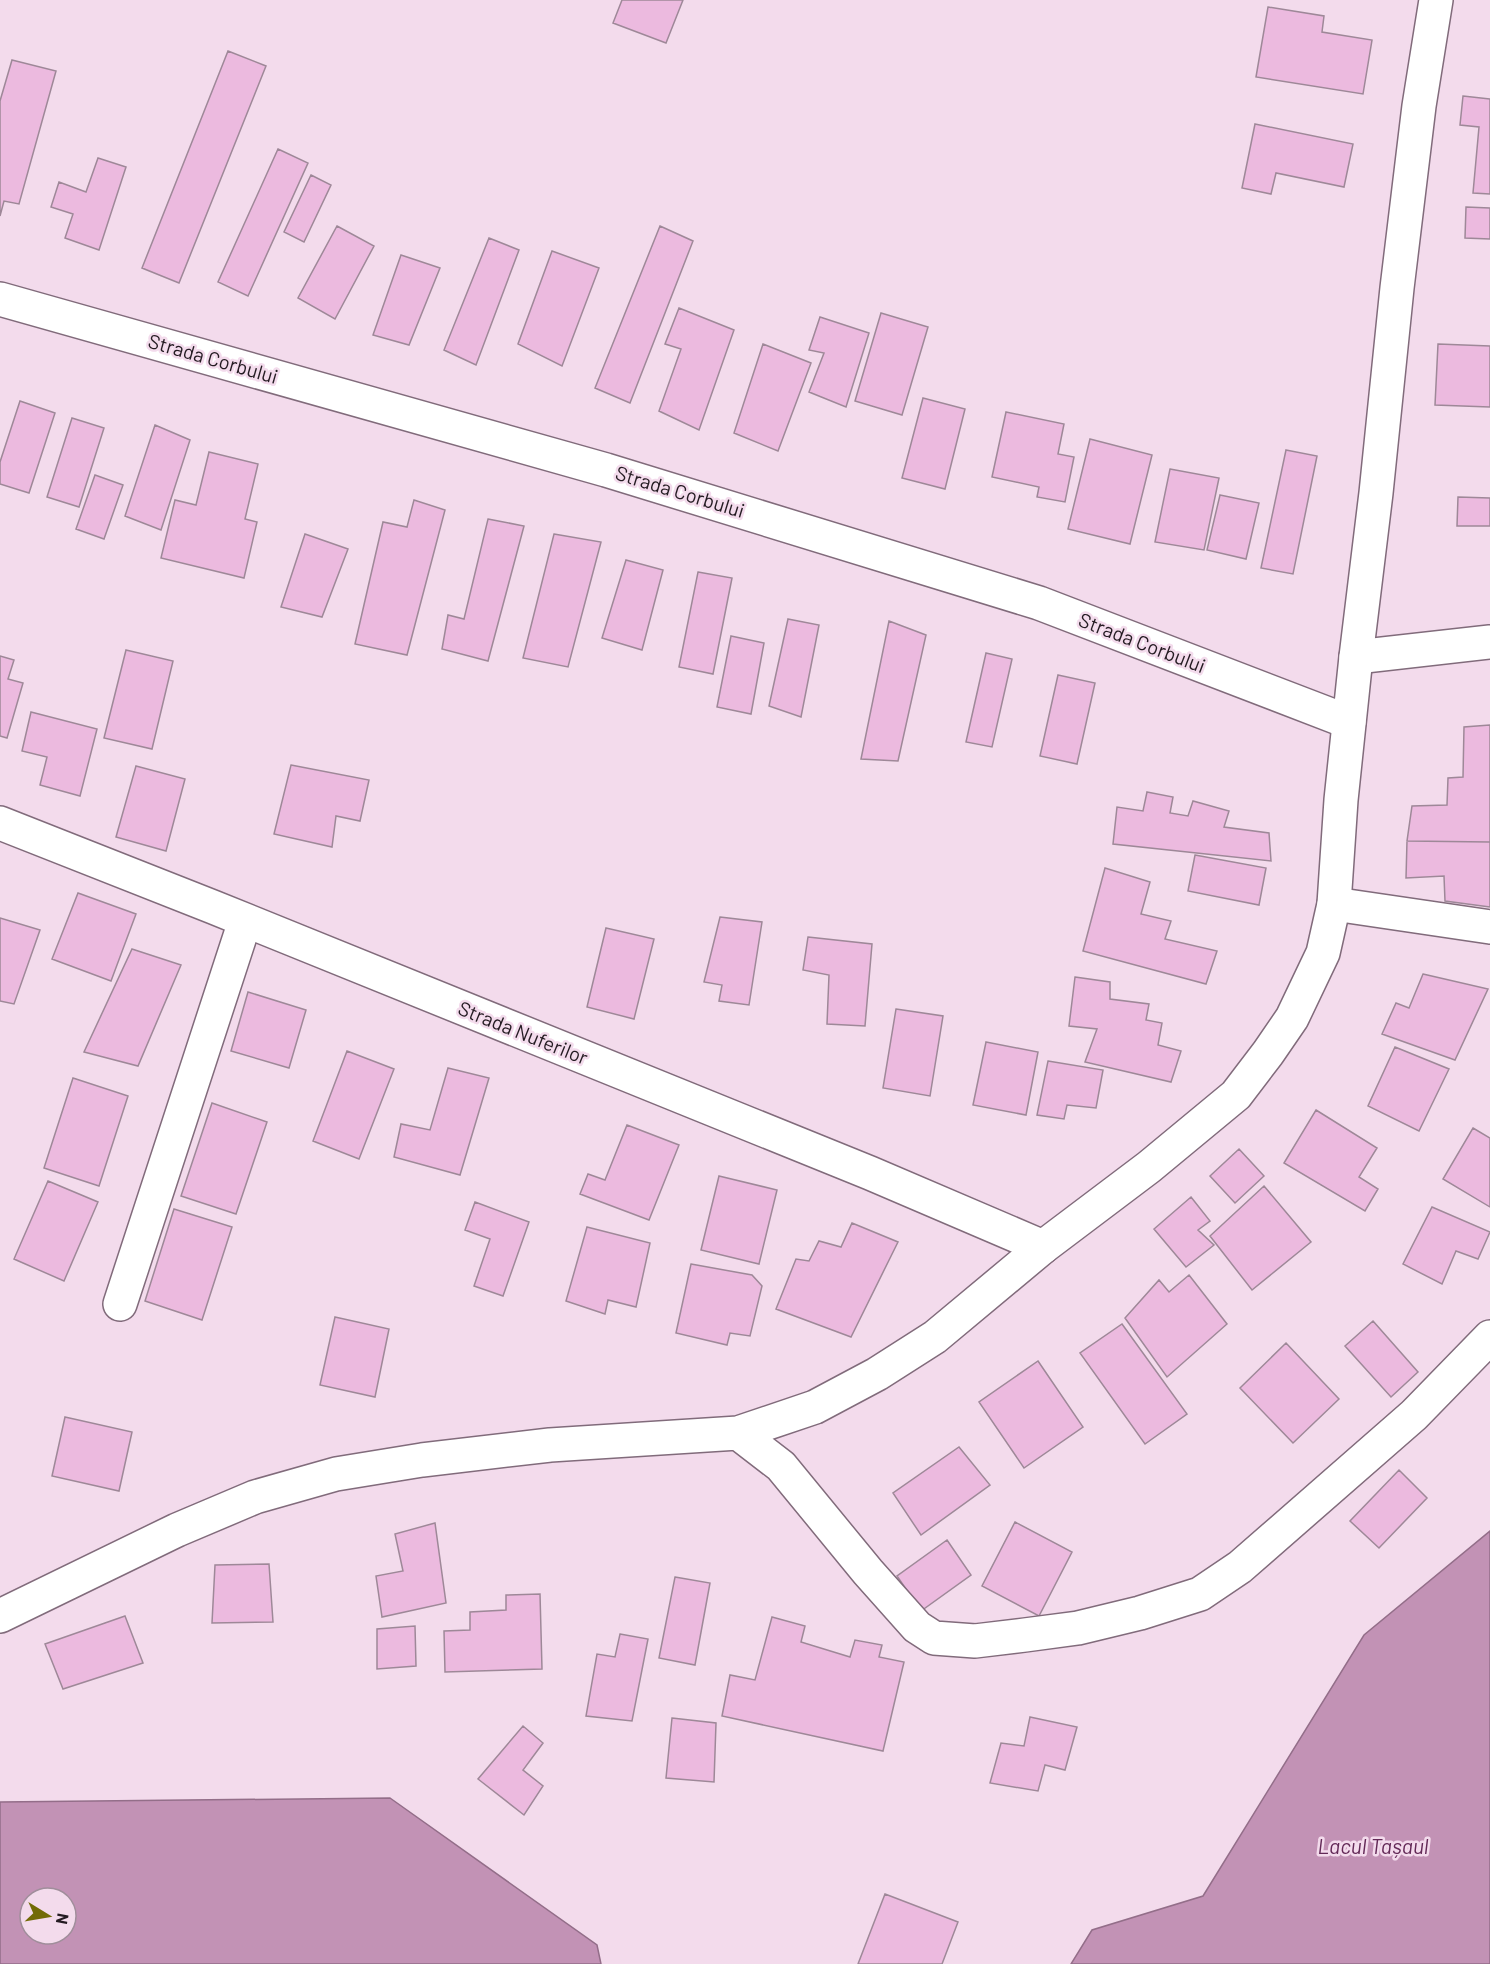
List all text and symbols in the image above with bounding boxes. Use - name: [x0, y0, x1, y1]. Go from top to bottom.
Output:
- street label: Strada Corbului: [146, 328, 281, 388]
- street label: Strada Corbului: [613, 460, 748, 522]
- street label: Strada Corbului: [1076, 607, 1209, 677]
- street label: Strada Nuferilor: [455, 995, 592, 1069]
- water label: Lacul Tașaul: [1317, 1833, 1429, 1858]
- north arrow: [18, 1886, 78, 1946]
- text: N: [53, 1912, 74, 1926]

